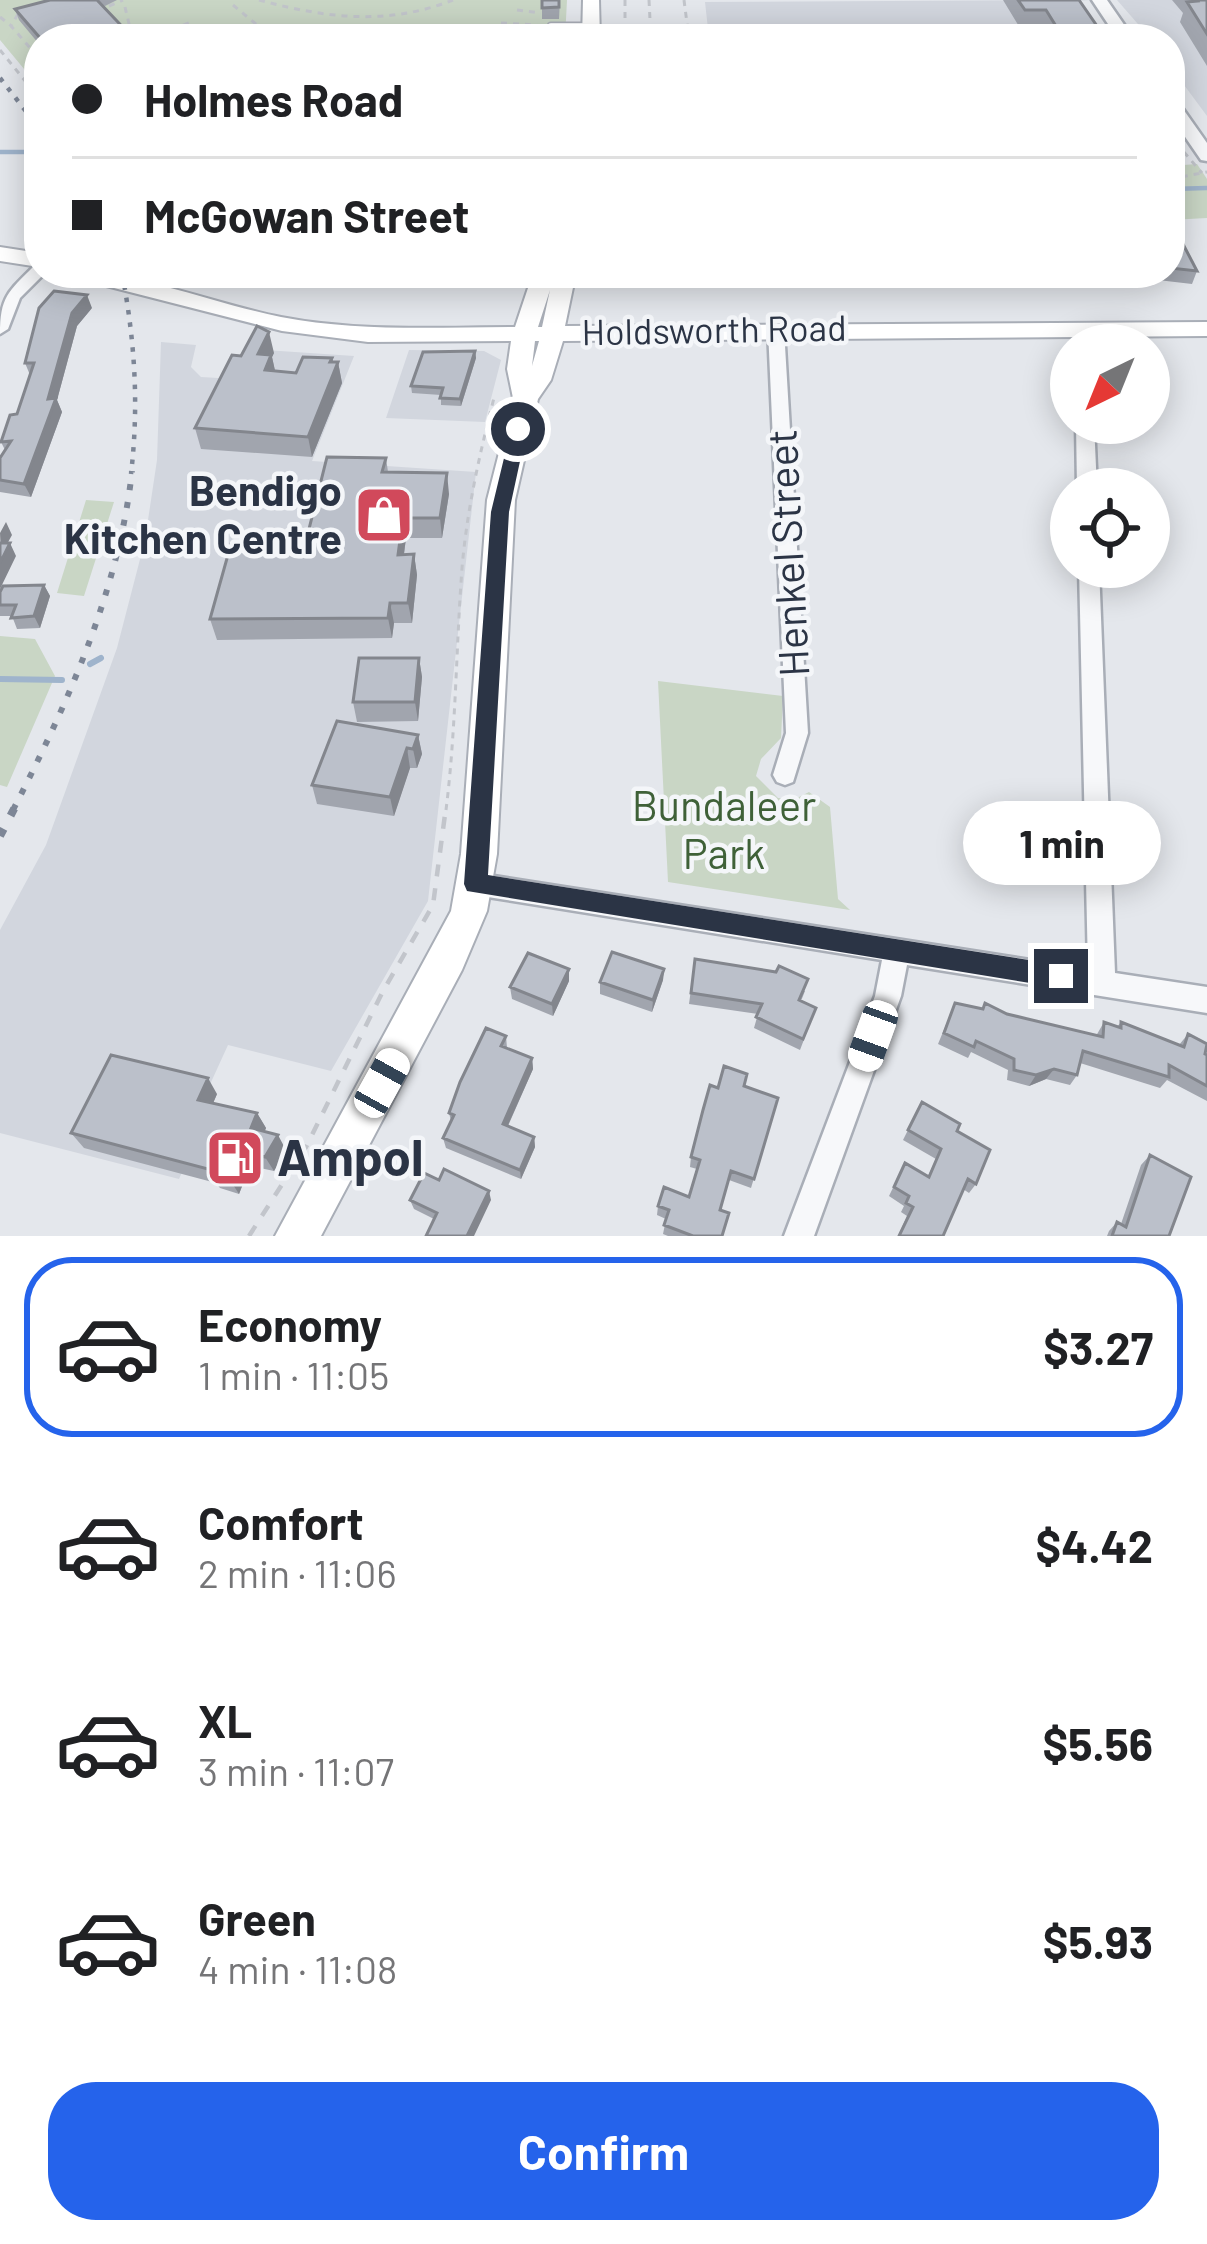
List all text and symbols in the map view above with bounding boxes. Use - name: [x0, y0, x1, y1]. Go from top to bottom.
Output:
- text: Holmes Road: [144, 72, 403, 126]
- text: McGowan Street: [144, 188, 469, 242]
- street label: Holdsworth Road: [581, 305, 847, 352]
- north arrow: [1050, 324, 1170, 444]
- map controls: [1050, 324, 1170, 588]
- route start: [491, 402, 545, 456]
- street label: Henkel Street: [755, 428, 817, 678]
- place label: Bendigo Kitchen Centre: [64, 464, 342, 562]
- button: locate: [1050, 468, 1170, 588]
- shop icon: Bendigo Kitchen Centre: [353, 484, 415, 546]
- park label: Bundaleer Park: [632, 779, 816, 877]
- callout: 1 min: [962, 802, 1160, 886]
- text: 1 min: [1019, 819, 1105, 866]
- route end: [1034, 949, 1088, 1003]
- car: [844, 996, 902, 1076]
- car: [349, 1043, 415, 1123]
- place label: Ampol: [277, 1125, 423, 1186]
- fuel station icon: Ampol: [204, 1127, 266, 1189]
- icon: car: [54, 1293, 162, 1401]
- text: Economy: [198, 1297, 382, 1351]
- text: $3.27: [1043, 1320, 1153, 1374]
- text: 1 min · 11:05: [198, 1351, 389, 1398]
- icon: car: [54, 1491, 162, 1599]
- text: Comfort: [198, 1495, 364, 1549]
- text: $4.42: [1035, 1518, 1153, 1572]
- text: 2 min · 11:06: [198, 1549, 396, 1596]
- icon: car: [54, 1689, 162, 1797]
- text: XL: [198, 1693, 252, 1747]
- text: $5.56: [1042, 1716, 1153, 1770]
- text: 3 min · 11:07: [198, 1747, 394, 1794]
- icon: car: [54, 1887, 162, 1995]
- text: Green: [198, 1891, 316, 1945]
- text: $5.93: [1043, 1914, 1153, 1968]
- text: 4 min · 11:08: [198, 1945, 397, 1992]
- button: Confirm: [48, 2082, 1159, 2220]

